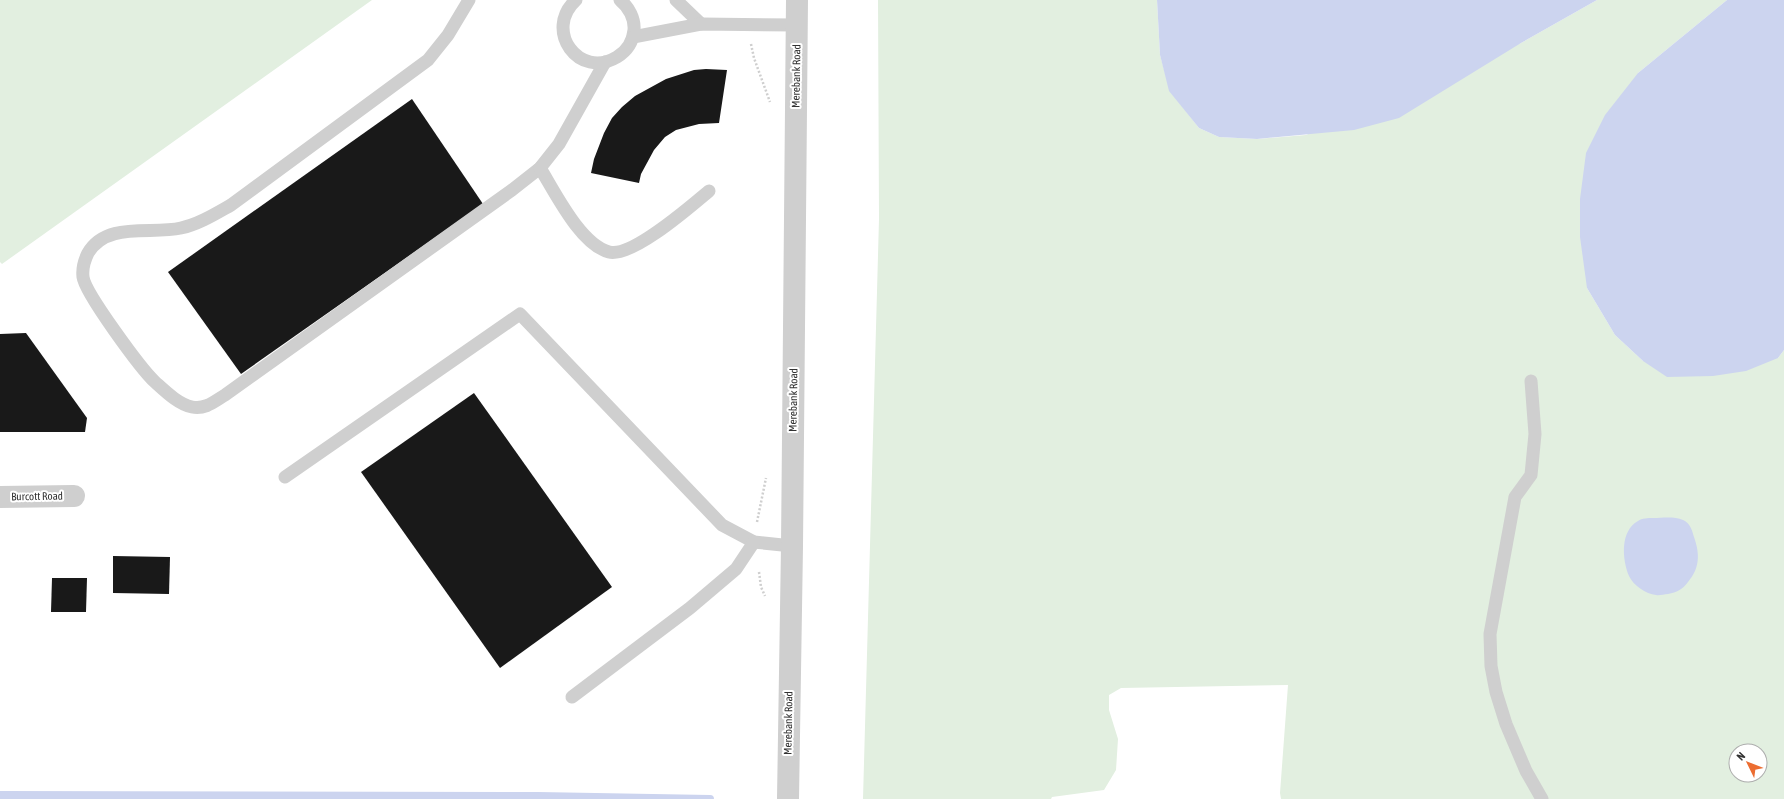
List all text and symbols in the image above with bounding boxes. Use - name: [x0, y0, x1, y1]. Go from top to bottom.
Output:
- street label: Merebank Road: [789, 44, 803, 108]
- street label: Merebank Road: [786, 368, 800, 432]
- street label: Burcott Road: [11, 490, 63, 502]
- street label: Merebank Road: [781, 691, 795, 755]
- north arrow: [1728, 743, 1768, 783]
- text: N: [1734, 750, 1747, 763]

